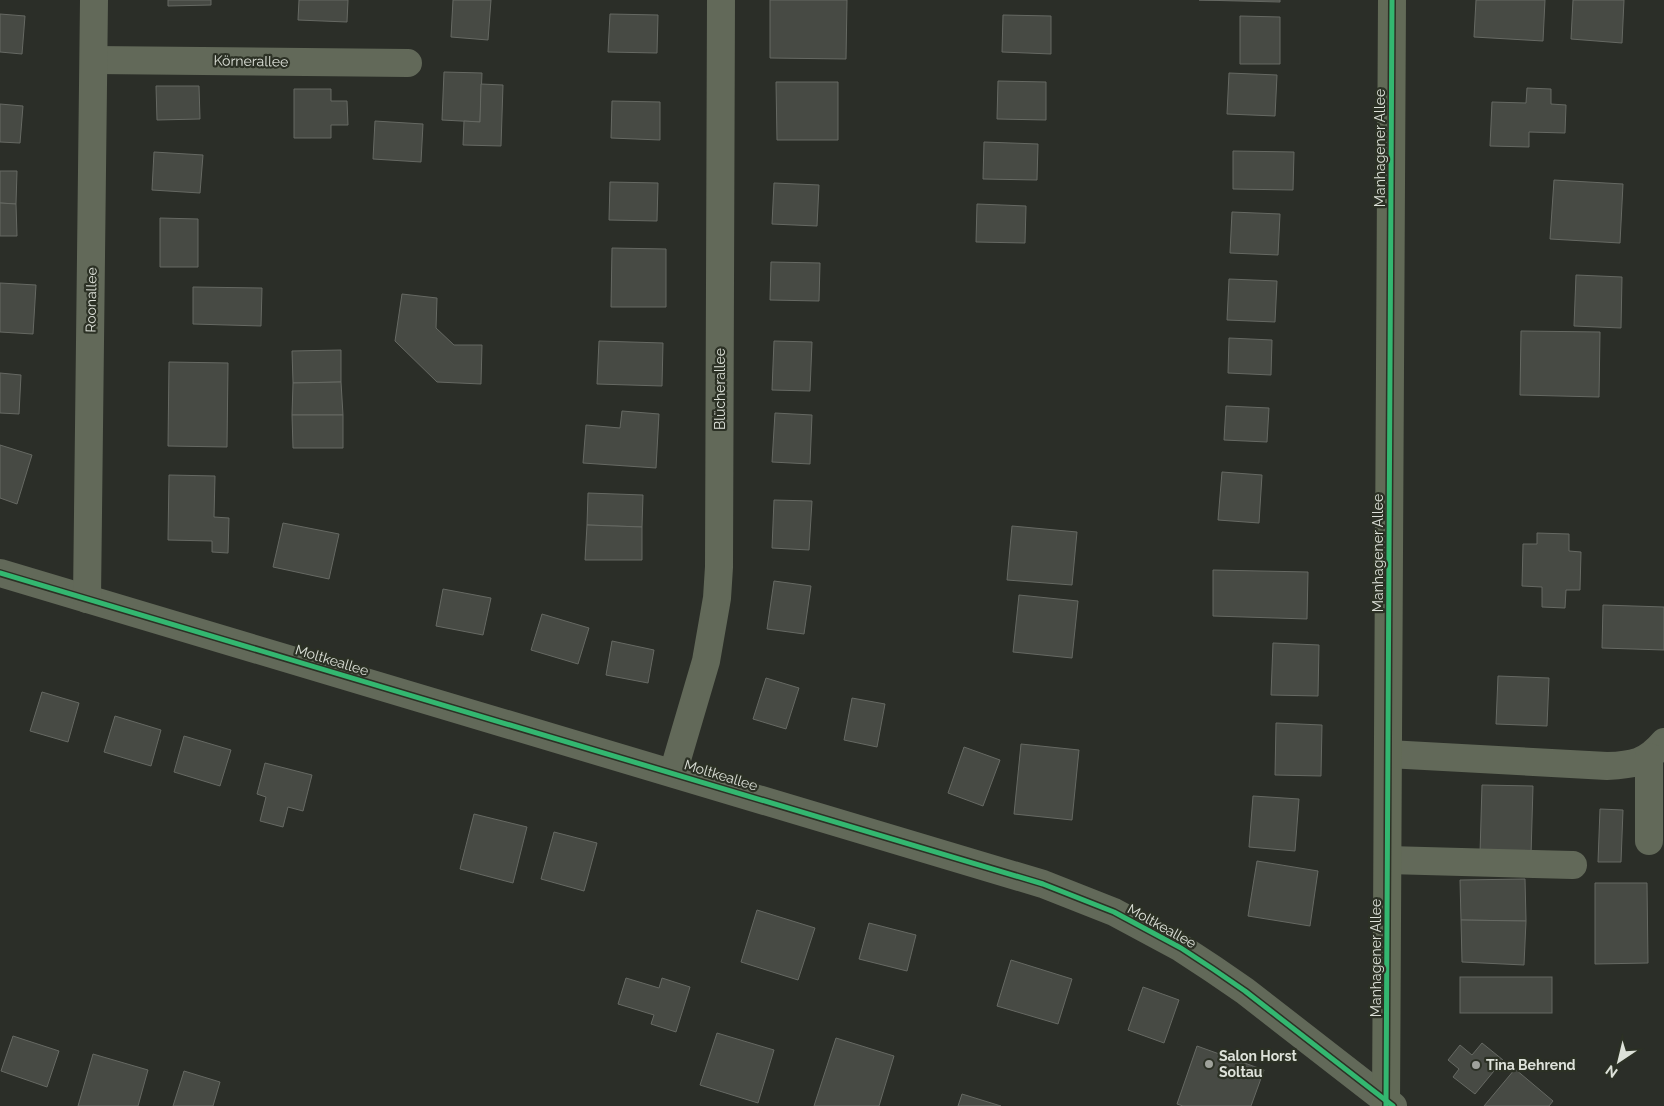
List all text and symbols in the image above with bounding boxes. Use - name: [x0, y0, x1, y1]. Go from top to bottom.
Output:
- street label: Körnerallee: [213, 52, 289, 70]
- street label: Manhagener Allee: [1372, 89, 1388, 207]
- street label: Roonallee: [82, 267, 100, 333]
- street label: Blücherallee: [712, 348, 728, 430]
- street label: Manhagener Allee: [1370, 494, 1386, 612]
- street label: Moltkeallee: [293, 641, 371, 679]
- street label: Moltkeallee: [682, 756, 760, 794]
- street label: Manhagener Allee: [1368, 899, 1384, 1017]
- street label: Moltkeallee: [1125, 901, 1199, 951]
- north arrow: [1594, 1036, 1644, 1086]
- place label: Salon Horst Soltau: [1219, 1048, 1297, 1080]
- place label: Tina Behrend: [1486, 1057, 1576, 1073]
- marker: Salon Horst Soltau: [1203, 1058, 1215, 1070]
- marker: Tina Behrend: [1470, 1059, 1482, 1071]
- text: N: [1603, 1062, 1621, 1081]

